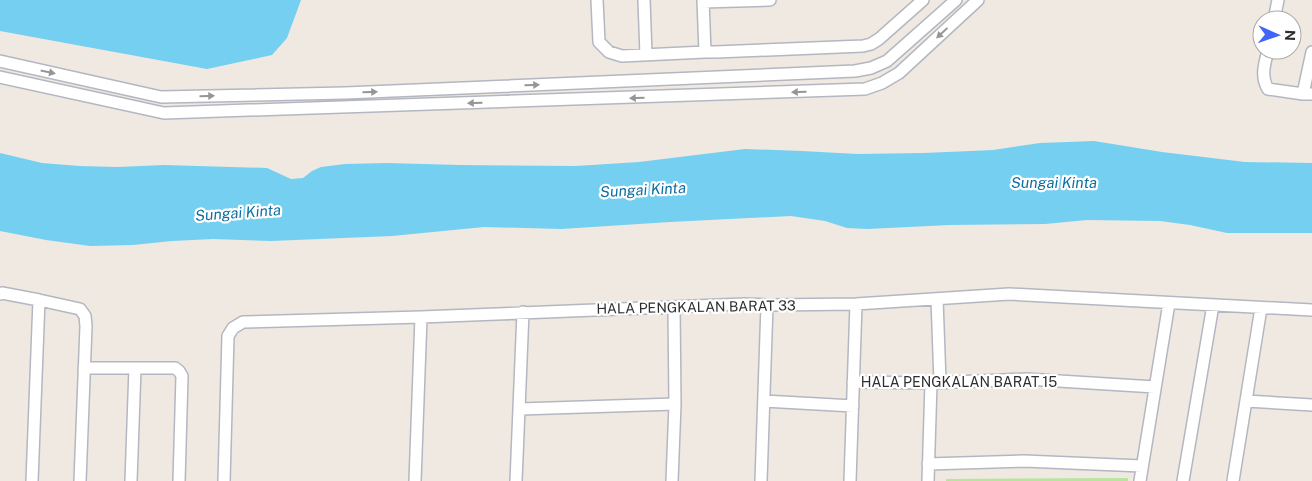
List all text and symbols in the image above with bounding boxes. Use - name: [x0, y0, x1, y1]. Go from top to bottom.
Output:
- north arrow: [1252, 10, 1302, 60]
- one-way arrow: [937, 27, 949, 39]
- text: N: [1282, 30, 1298, 41]
- one-way arrow: [40, 68, 55, 76]
- one-way arrow: [524, 80, 540, 88]
- one-way arrow: [362, 87, 378, 95]
- one-way arrow: [791, 88, 807, 96]
- one-way arrow: [200, 91, 216, 99]
- one-way arrow: [629, 94, 645, 102]
- one-way arrow: [466, 100, 482, 108]
- water label: Sungai Kinta: [1011, 174, 1097, 191]
- water label: Sungai Kinta: [600, 179, 686, 200]
- water label: Sungai Kinta: [194, 201, 281, 224]
- street label: HALA PENGKALAN BARAT 33: [596, 297, 796, 317]
- street label: HALA PENGKALAN BARAT 15: [861, 374, 1057, 390]

